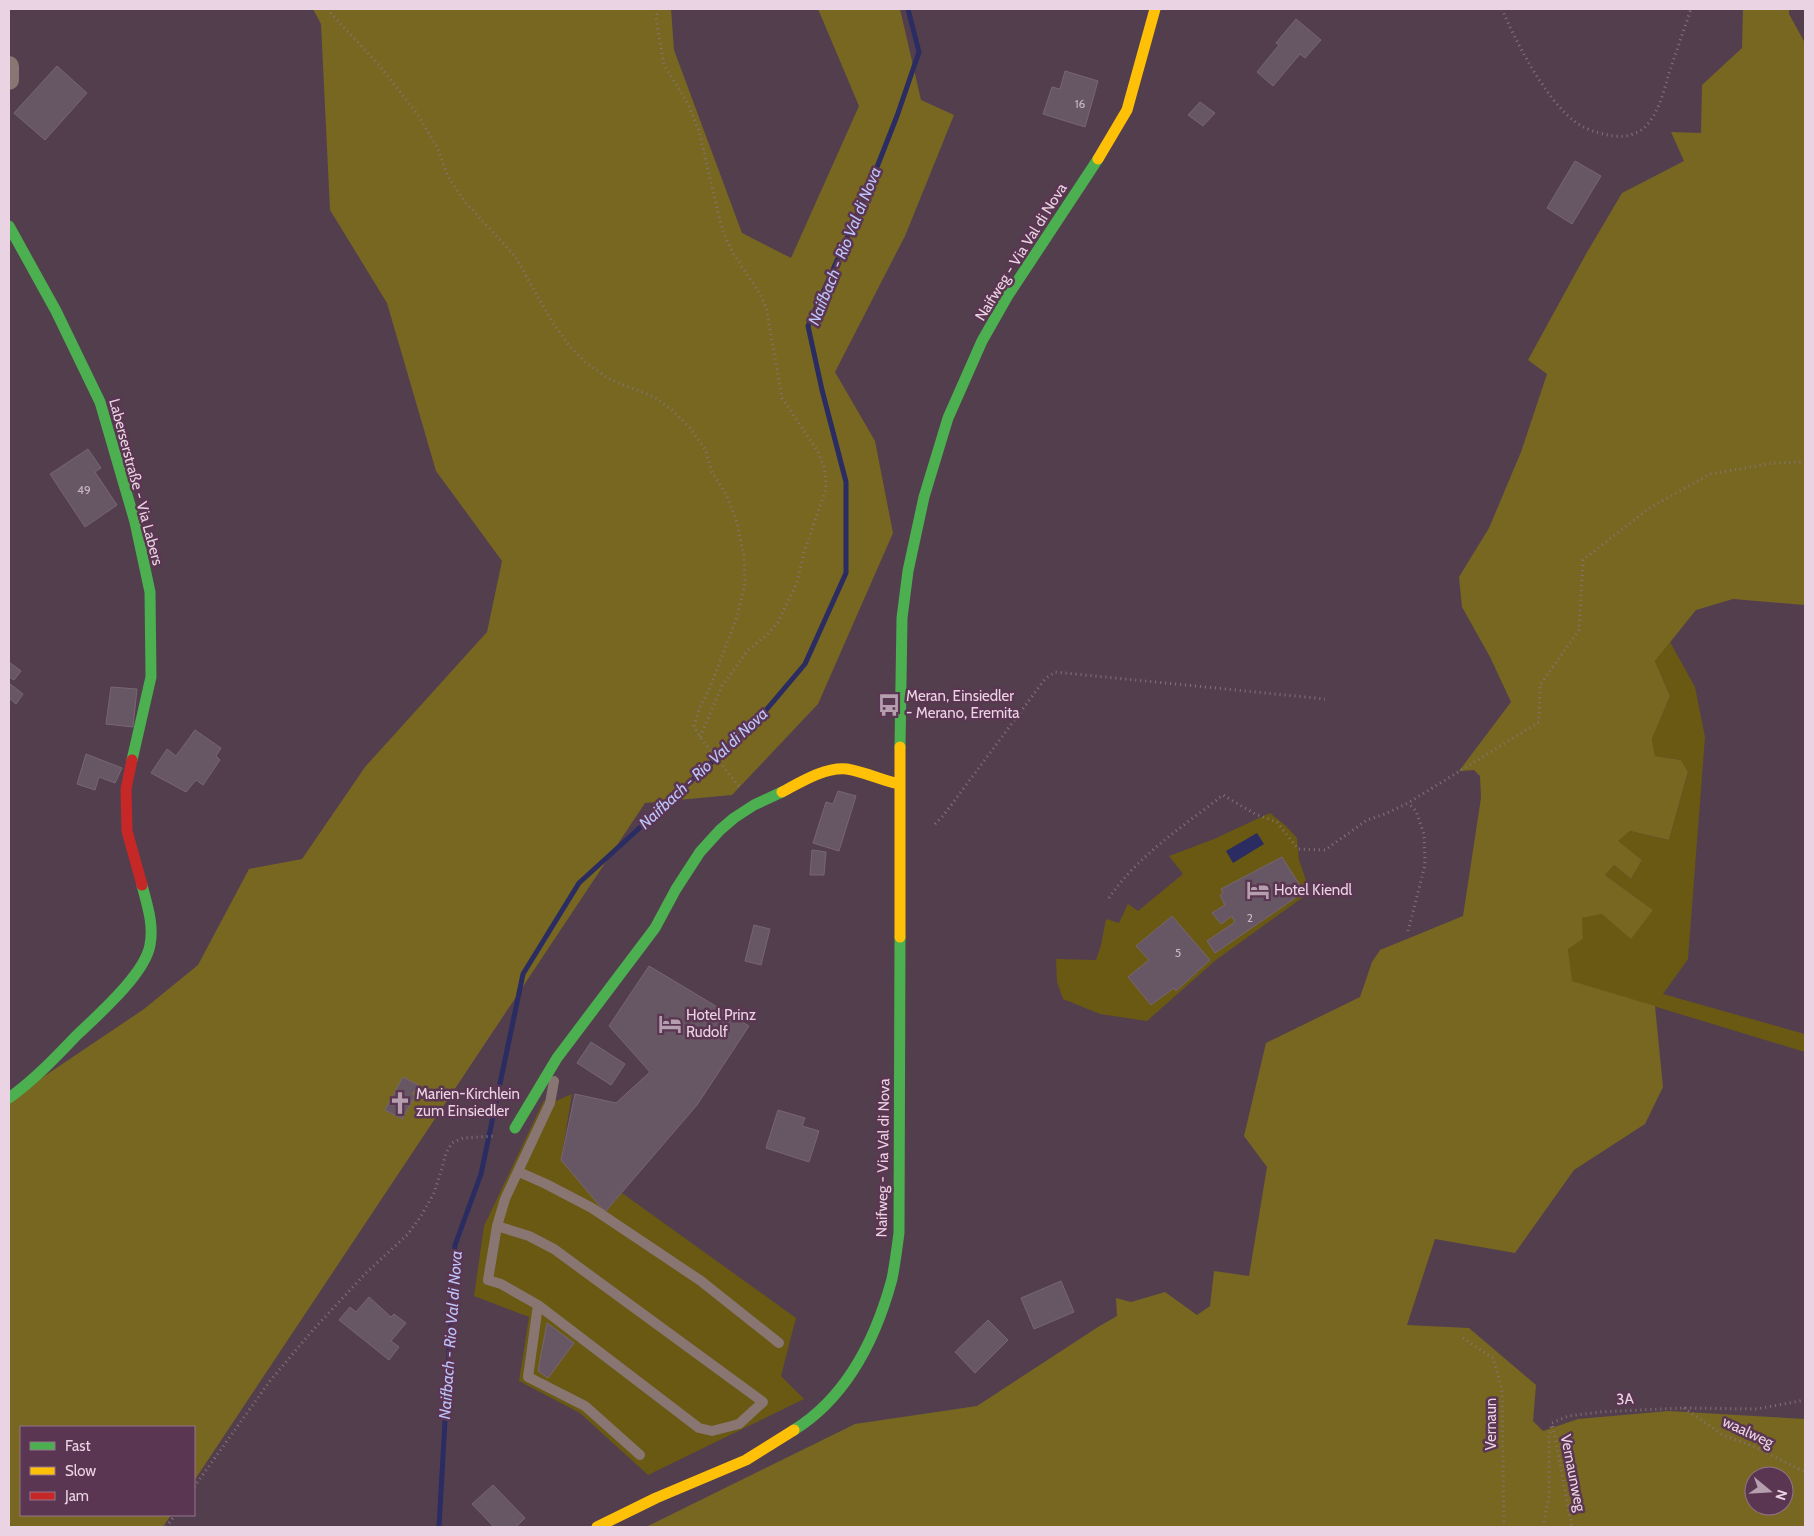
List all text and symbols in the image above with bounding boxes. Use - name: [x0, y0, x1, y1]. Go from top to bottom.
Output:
- house number: 16: [1075, 96, 1086, 111]
- water label: Naifbach - Rio Val di Nova: [804, 164, 885, 328]
- street label: Naifweg - Via Val di Nova: [971, 179, 1071, 324]
- street label: Laberserstraße - Via Labers: [105, 397, 167, 567]
- house number: 49: [77, 482, 91, 497]
- place label: Meran, Einsiedler - Merano, Eremita: [906, 687, 1020, 722]
- bus stop icon: Meran, Einsiedler - Merano, Eremita: [876, 692, 902, 718]
- water label: Naifbach - Rio Val di Nova: [635, 704, 772, 833]
- hotel icon: Hotel Kiendl: [1245, 877, 1271, 903]
- place label: Hotel Kiendl: [1274, 881, 1353, 899]
- house number: 2: [1247, 910, 1253, 925]
- house number: 5: [1175, 945, 1181, 960]
- place label: Hotel Prinz Rudolf: [686, 1006, 756, 1041]
- hotel icon: Hotel Prinz Rudolf: [657, 1011, 683, 1037]
- street label: Naifweg - Via Val di Nova: [873, 1078, 893, 1238]
- place label: Marien-Kirchlein zum Einsiedler: [416, 1085, 520, 1120]
- church icon: Marien-Kirchlein zum Einsiedler: [387, 1090, 413, 1116]
- water label: Naifbach - Rio Val di Nova: [435, 1250, 466, 1420]
- street label: 3A: [1616, 1390, 1635, 1408]
- street label: Vernaun: [1482, 1398, 1500, 1450]
- street label: waalweg: [1719, 1412, 1777, 1452]
- legend: [20, 1426, 195, 1516]
- street label: Vernaunweg: [1557, 1433, 1589, 1514]
- text: Fast: [65, 1437, 90, 1455]
- text: Slow: [65, 1462, 96, 1480]
- north arrow: [1744, 1466, 1794, 1516]
- text: Jam: [64, 1487, 89, 1505]
- text: N: [1771, 1488, 1791, 1503]

